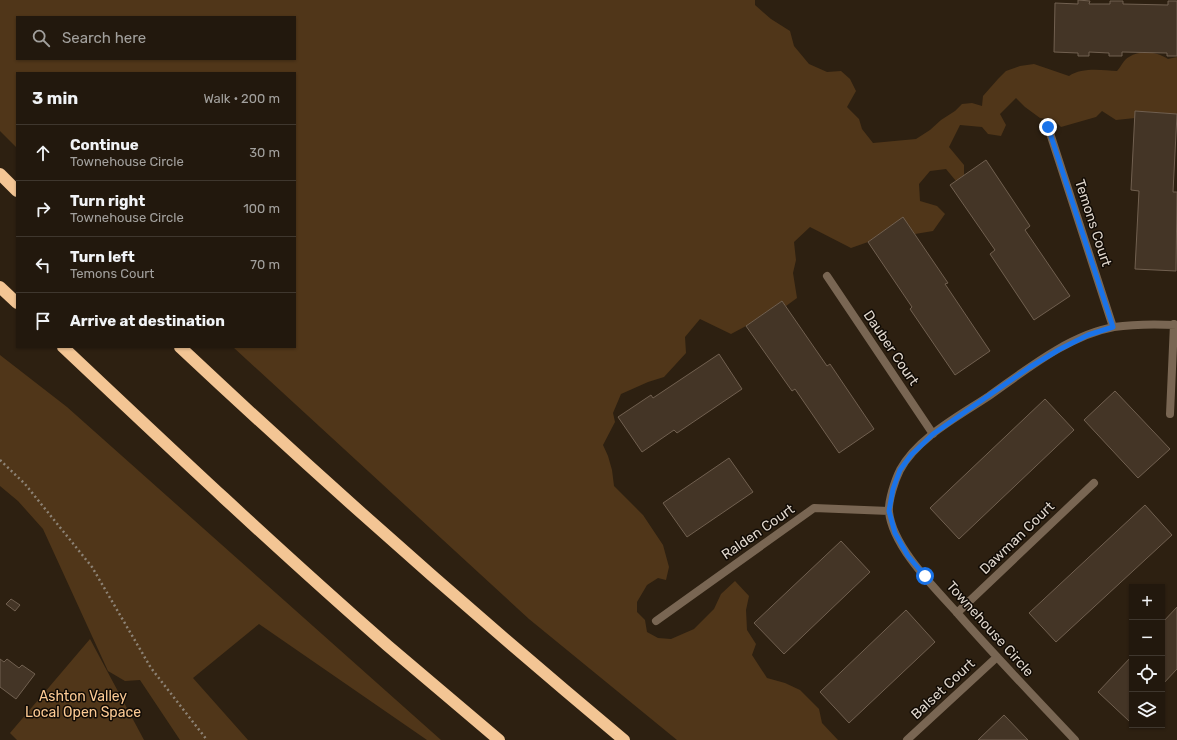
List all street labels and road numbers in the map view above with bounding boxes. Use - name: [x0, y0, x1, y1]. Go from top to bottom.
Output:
- street label: Temons Court: [1071, 177, 1115, 269]
- street label: Dauber Court: [860, 307, 923, 389]
- street label: Dawman Court: [976, 498, 1058, 578]
- street label: Ralden Court: [718, 500, 798, 563]
- street label: Townehouse Circle: [943, 578, 1037, 680]
- street label: Balset Court: [908, 655, 979, 723]

